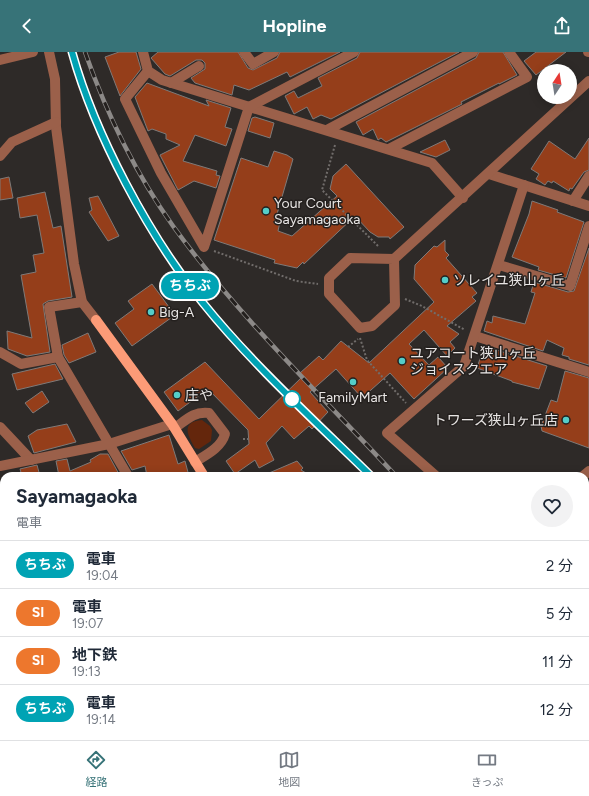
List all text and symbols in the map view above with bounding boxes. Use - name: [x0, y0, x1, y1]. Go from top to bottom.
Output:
- icon: back: [16, 15, 38, 37]
- text: Hopline: [262, 15, 327, 37]
- icon: share: [551, 15, 573, 37]
- north arrow: [537, 64, 577, 104]
- map controls: [537, 64, 577, 104]
- place label: Your Court Sayamagaoka: [274, 195, 360, 228]
- marker: Your Court Sayamagaoka: [261, 206, 271, 216]
- place label: ソレイユ狭山ヶ丘: [453, 272, 565, 289]
- line badge: ちちぶ: [167, 273, 213, 299]
- marker: ソレイユ狭山ヶ丘: [440, 275, 450, 285]
- text: ちちぶ: [169, 277, 211, 294]
- place label: Big-A: [159, 304, 195, 321]
- marker: Big-A: [146, 307, 156, 317]
- place label: ユアコート狭山ヶ丘 ジョイスクエア: [410, 345, 536, 378]
- marker: ユアコート狭山ヶ丘 ジョイスクエア: [397, 356, 407, 366]
- marker: FamilyMart: [348, 377, 358, 387]
- place label: 庄や: [185, 387, 213, 404]
- place label: FamilyMart: [318, 389, 388, 406]
- marker: 庄や: [172, 390, 182, 400]
- unlabelled marker: [283, 390, 301, 408]
- place label: トワーズ狭山ヶ丘店: [433, 412, 558, 429]
- marker: トワーズ狭山ヶ丘店: [561, 415, 571, 425]
- text: Sayamagaoka: [16, 485, 137, 508]
- button: heart: [531, 485, 573, 527]
- text: 電車: [16, 515, 42, 530]
- text: 電車: [86, 550, 116, 568]
- text: ちちぶ: [24, 556, 66, 573]
- text: 2 分: [546, 557, 573, 575]
- text: 19:04: [86, 568, 118, 583]
- text: 電車: [72, 598, 102, 616]
- text: SI: [32, 604, 44, 621]
- text: 5 分: [546, 605, 573, 623]
- text: 19:07: [72, 616, 103, 631]
- text: 地下鉄: [72, 646, 117, 664]
- text: SI: [32, 652, 44, 669]
- text: 11 分: [542, 653, 573, 671]
- text: 19:13: [72, 664, 100, 679]
- text: 電車: [86, 694, 116, 712]
- text: ちちぶ: [24, 700, 66, 717]
- text: 12 分: [540, 701, 573, 719]
- text: 19:14: [86, 712, 115, 727]
- tab: 経路: [85, 749, 107, 789]
- tab: 地図: [278, 749, 300, 789]
- tab: きっぷ: [471, 749, 504, 789]

